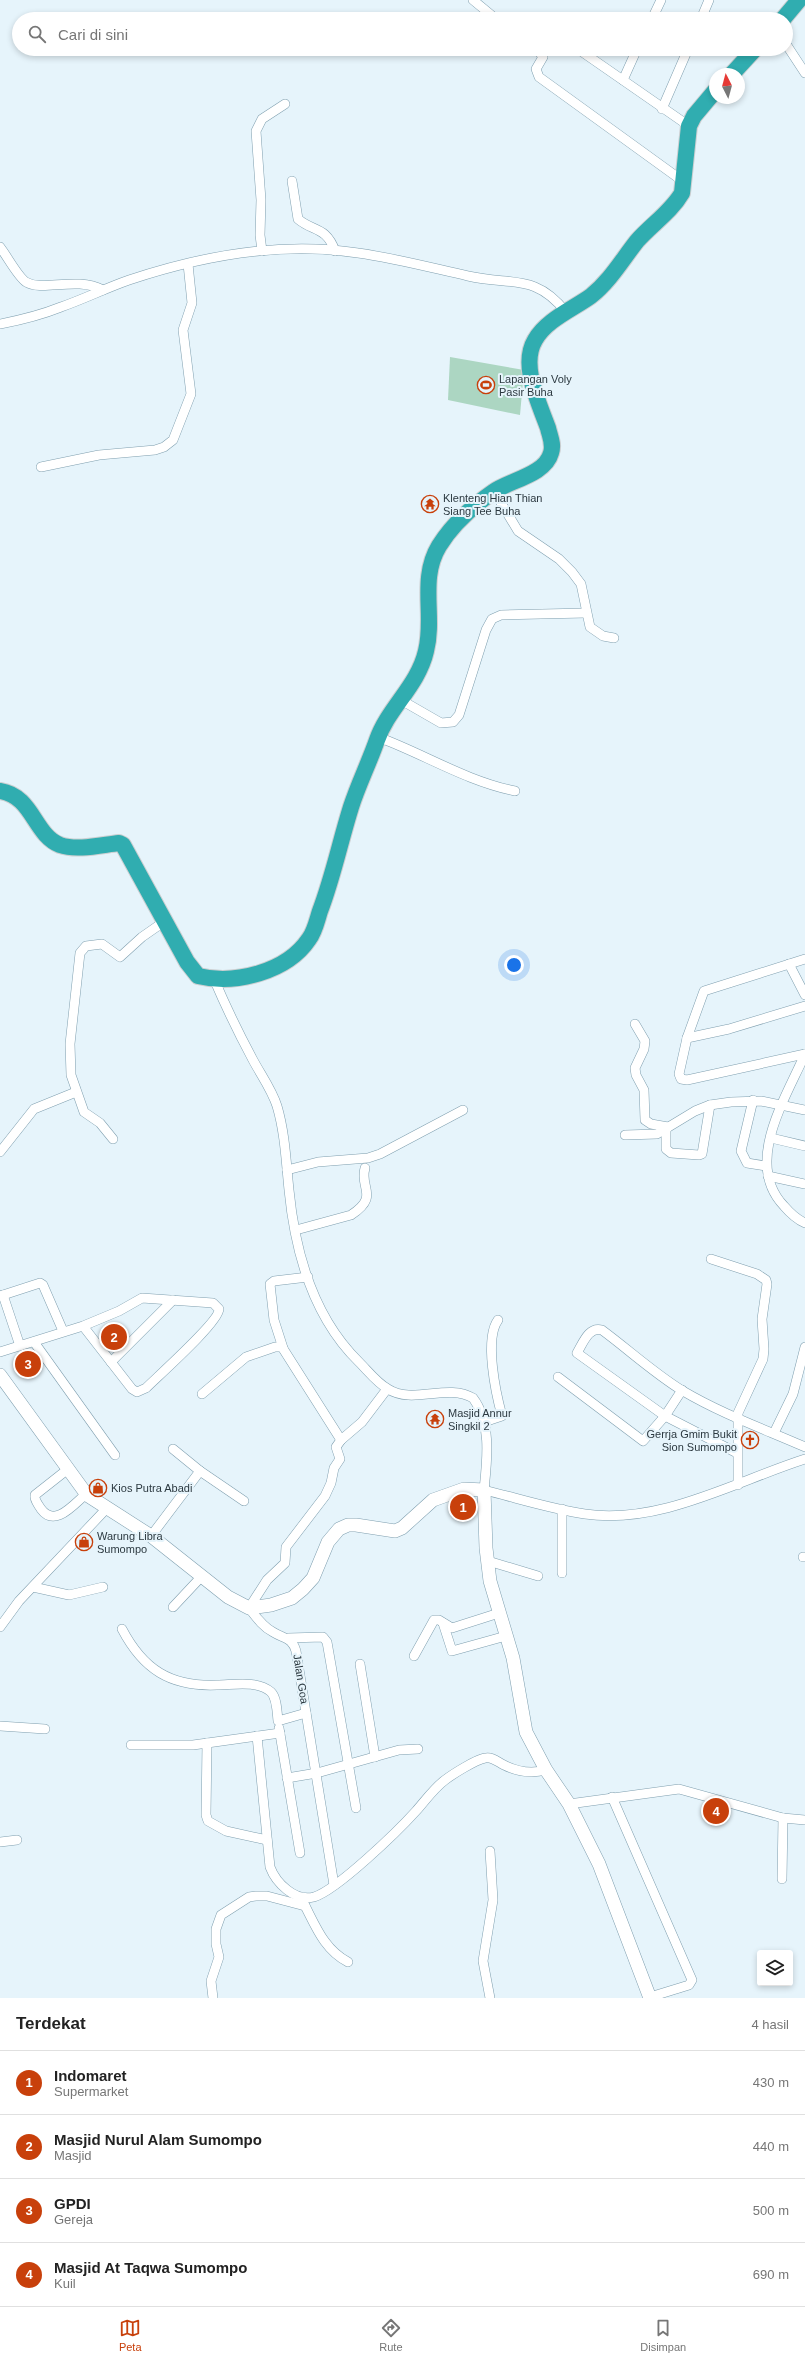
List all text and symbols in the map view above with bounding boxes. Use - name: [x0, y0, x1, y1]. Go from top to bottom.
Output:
- search box: [12, 12, 793, 56]
- icon: search: [26, 23, 48, 45]
- text: Cari di sini: [58, 26, 128, 43]
- north arrow: [709, 68, 745, 104]
- place label: Lapangan Voly Pasir Buha: [499, 373, 572, 398]
- sports icon: Lapangan Voly Pasir Buha: [476, 375, 496, 395]
- place label: Klenteng Hian Thian Siang Tee Buha: [443, 492, 542, 517]
- temple icon: Klenteng Hian Thian Siang Tee Buha: [420, 494, 440, 514]
- your location: [504, 955, 524, 975]
- pin: 2: [101, 1322, 127, 1352]
- pin: 3: [15, 1349, 41, 1379]
- place label: Masjid Annur Singkil 2: [448, 1407, 512, 1432]
- temple icon: Masjid Annur Singkil 2: [425, 1409, 445, 1429]
- place label: Gerrja Gmim Bukit Sion Sumompo: [647, 1428, 737, 1453]
- church icon: Gerrja Gmim Bukit Sion Sumompo: [740, 1430, 760, 1450]
- shop icon: Kios Putra Abadi: [88, 1478, 108, 1498]
- place label: Kios Putra Abadi: [111, 1482, 192, 1494]
- pin: 1: [450, 1492, 476, 1522]
- place label: Warung Libra Sumompo: [97, 1530, 164, 1555]
- shop icon: Warung Libra Sumompo: [74, 1532, 94, 1552]
- street label: Jalan Goa: [291, 1653, 311, 1706]
- pin: 4: [703, 1796, 729, 1826]
- map controls: [757, 1950, 793, 1986]
- button: layers: [757, 1950, 793, 1986]
- text: Terdekat: [16, 2014, 86, 2033]
- text: 4 hasil: [751, 2017, 789, 2032]
- text: Indomaret: [54, 2067, 127, 2084]
- text: 1: [25, 2075, 33, 2090]
- text: 430 m: [753, 2075, 789, 2090]
- text: Supermarket: [54, 2084, 128, 2099]
- text: Masjid Nurul Alam Sumompo: [54, 2131, 262, 2148]
- text: 2: [25, 2139, 33, 2154]
- text: 440 m: [753, 2139, 789, 2154]
- text: Masjid: [54, 2148, 92, 2163]
- text: GPDI: [54, 2195, 91, 2212]
- text: 3: [25, 2203, 33, 2218]
- text: 500 m: [753, 2203, 789, 2218]
- text: Gereja: [54, 2212, 93, 2227]
- text: Masjid At Taqwa Sumompo: [54, 2259, 247, 2276]
- text: 4: [25, 2267, 33, 2282]
- text: 690 m: [753, 2267, 789, 2282]
- text: Kuil: [54, 2276, 76, 2291]
- tab: Peta: [119, 2317, 142, 2353]
- tab: Rute: [379, 2317, 403, 2353]
- tab: Disimpan: [640, 2317, 686, 2353]

